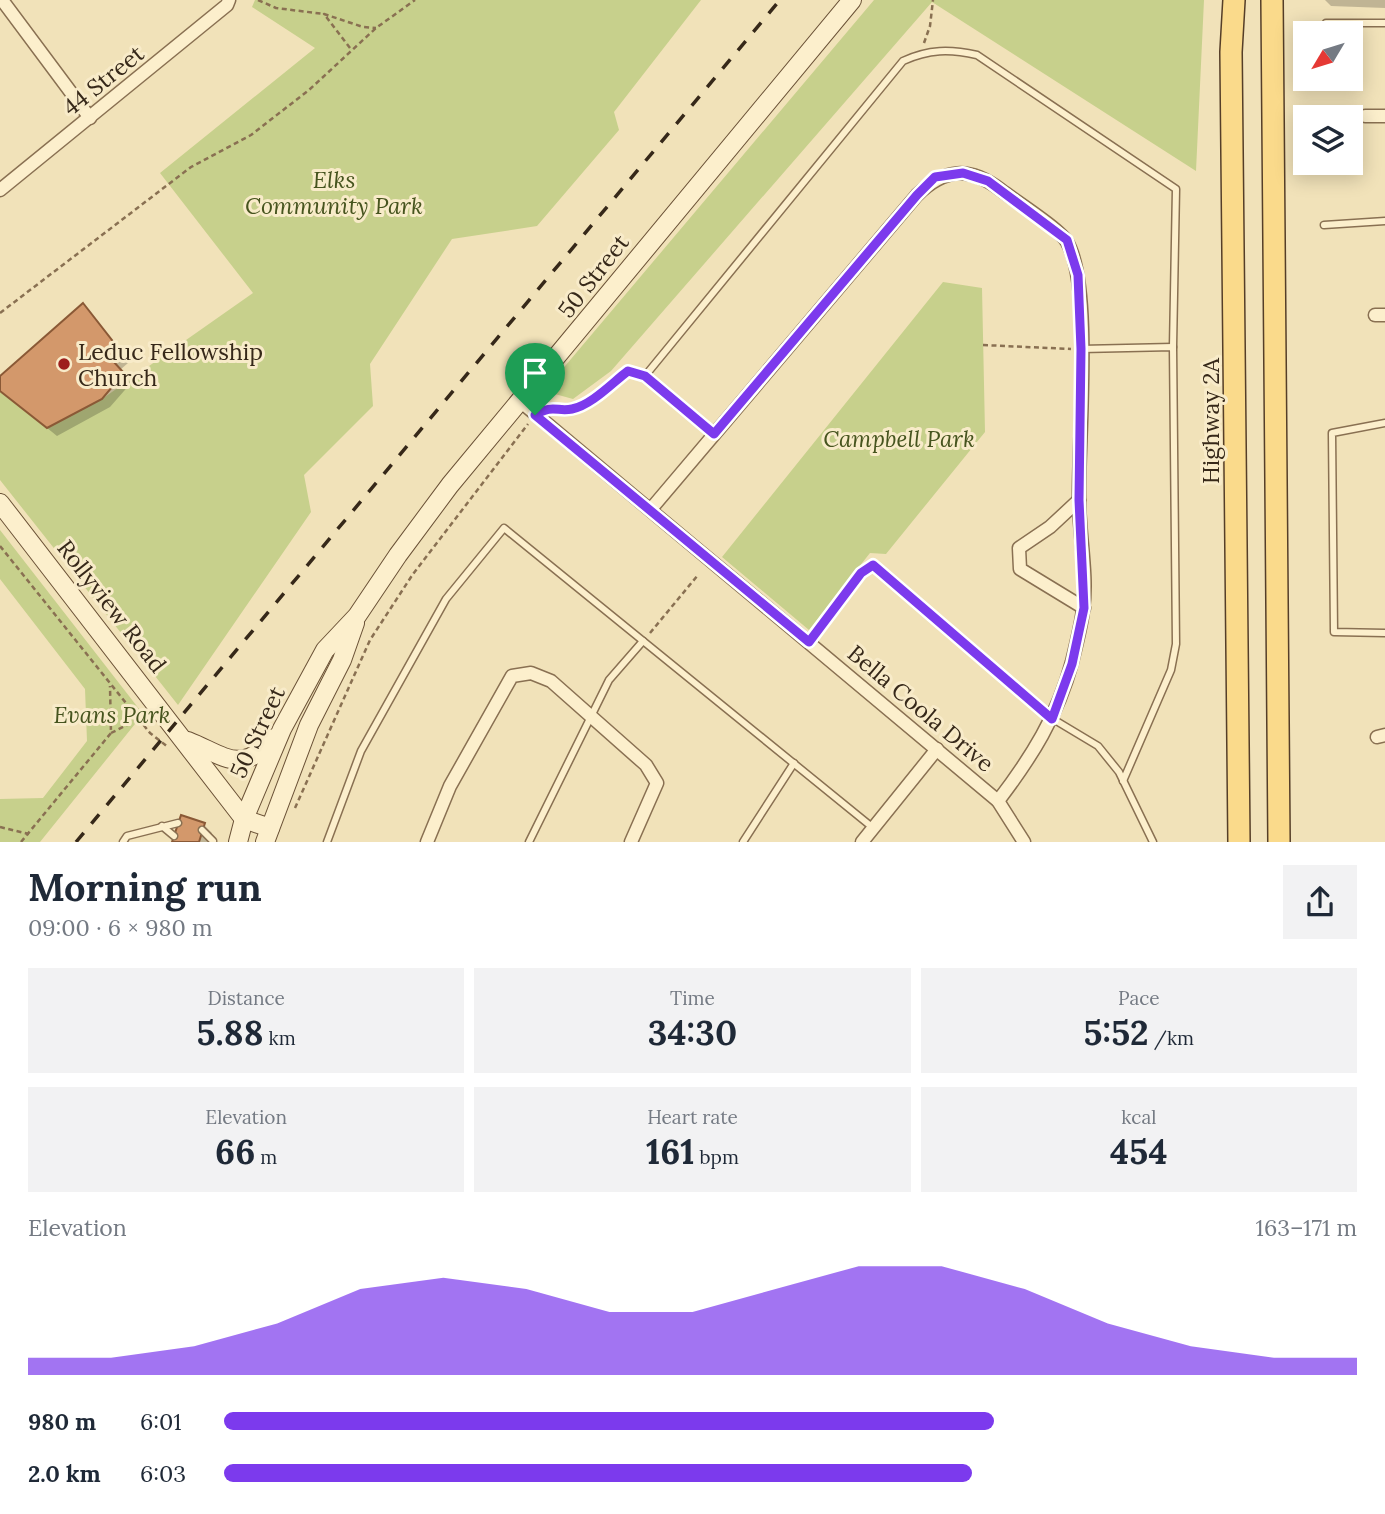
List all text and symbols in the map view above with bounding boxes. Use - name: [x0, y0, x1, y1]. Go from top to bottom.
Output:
- north arrow: [1293, 21, 1363, 91]
- map controls: [1293, 21, 1363, 175]
- street label: 44 Street: [56, 38, 150, 122]
- button: layers: [1293, 105, 1363, 175]
- park label: Elks Community Park: [245, 165, 423, 220]
- street label: 50 Street: [551, 228, 635, 324]
- place label: Leduc Fellowship Church: [78, 337, 263, 392]
- pin: [505, 343, 565, 415]
- icon: arrive: [516, 354, 554, 392]
- marker: Leduc Fellowship Church: [56, 356, 72, 372]
- street label: Highway 2A: [1196, 357, 1225, 484]
- park label: Campbell Park: [823, 424, 975, 453]
- street label: Rollyview Road: [51, 534, 173, 678]
- street label: Bella Coola Drive: [842, 638, 1000, 778]
- street label: 50 Street: [223, 681, 291, 783]
- park label: Evans Park: [53, 700, 171, 729]
- text: Morning run: [28, 863, 262, 911]
- button: share: [1283, 865, 1357, 939]
- text: 09:00 · 6 × 980 m: [28, 913, 212, 942]
- text: Distance: [208, 986, 285, 1010]
- text: Time: [670, 986, 715, 1010]
- text: Pace: [1118, 986, 1160, 1010]
- text: 5.88: [197, 1010, 264, 1055]
- text: 34:30: [648, 1010, 737, 1055]
- text: 5:52: [1084, 1010, 1149, 1055]
- text: km: [264, 1026, 296, 1050]
- text: /km: [1149, 1026, 1194, 1050]
- text: Elevation: [205, 1105, 287, 1129]
- text: Heart rate: [647, 1105, 738, 1129]
- text: kcal: [1121, 1105, 1156, 1129]
- text: 66: [215, 1129, 255, 1174]
- text: 161: [646, 1129, 695, 1174]
- text: 454: [1110, 1129, 1168, 1174]
- text: m: [255, 1145, 277, 1169]
- text: bpm: [695, 1145, 739, 1169]
- text: Elevation: [28, 1213, 127, 1242]
- text: 163–171 m: [1256, 1213, 1357, 1242]
- text: 980 m: [28, 1407, 96, 1436]
- text: 6:01: [140, 1407, 182, 1436]
- text: 2.0 km: [28, 1459, 101, 1488]
- text: 6:03: [140, 1459, 186, 1488]

